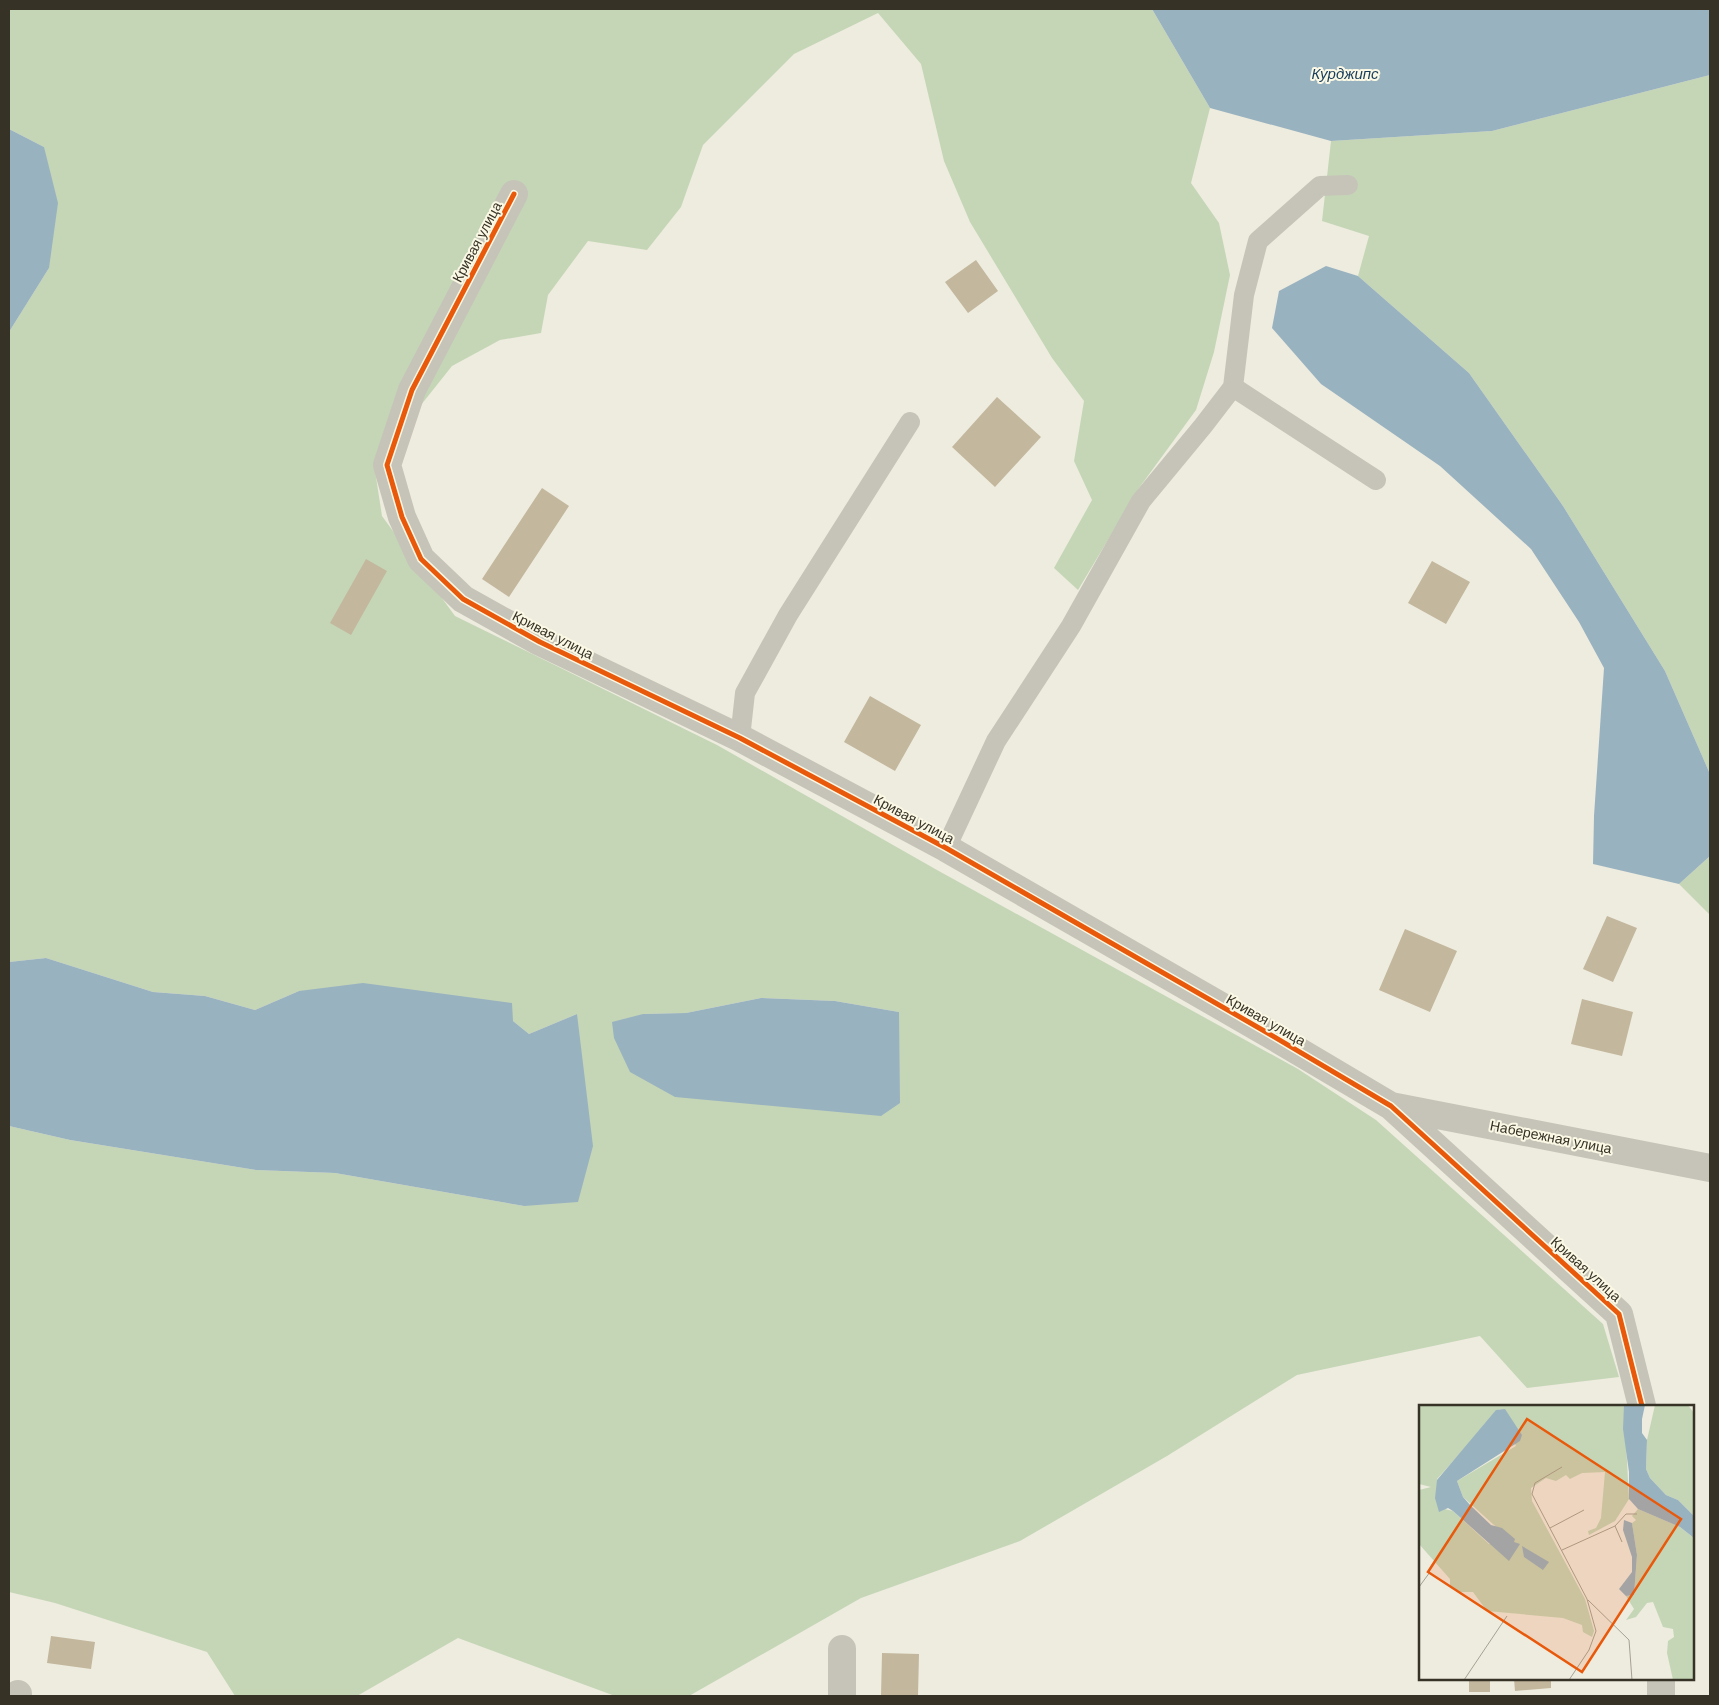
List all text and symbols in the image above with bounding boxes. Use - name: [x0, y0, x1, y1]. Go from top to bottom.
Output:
- water label: Курджипс: [1311, 64, 1379, 84]
- street label: Кривая улица: [448, 198, 506, 285]
- street label: Кривая улица: [509, 607, 597, 663]
- street label: Кривая улица: [871, 790, 958, 848]
- street label: Кривая улица: [1223, 990, 1309, 1050]
- street label: Набережная улица: [1489, 1116, 1614, 1158]
- street label: Кривая улица: [1547, 1233, 1625, 1305]
- inset map: [1419, 1405, 1694, 1680]

